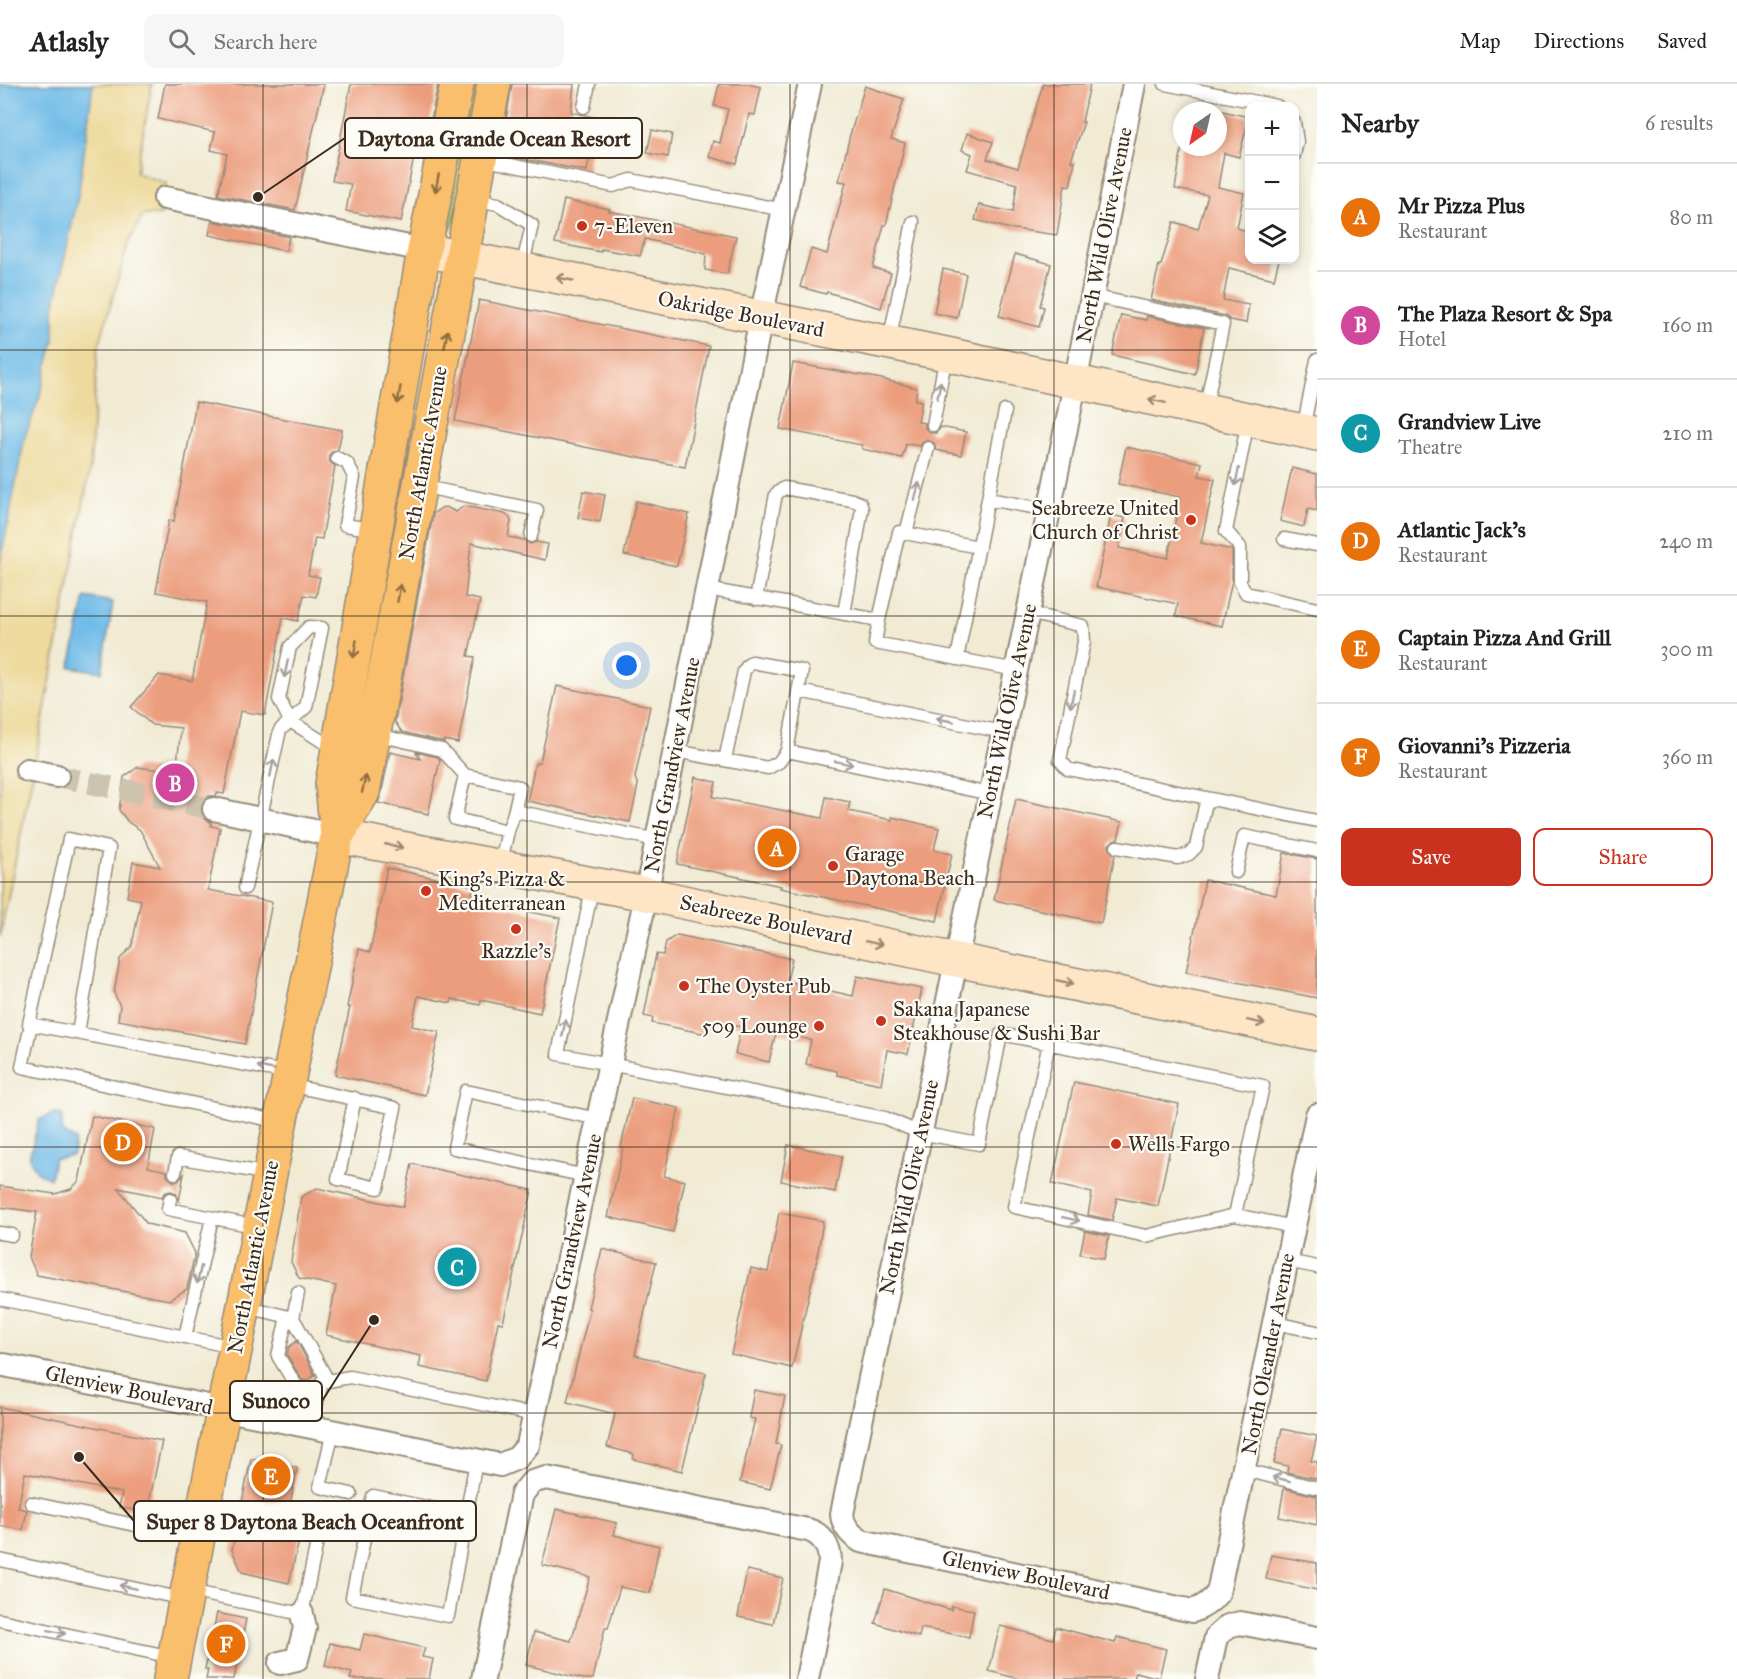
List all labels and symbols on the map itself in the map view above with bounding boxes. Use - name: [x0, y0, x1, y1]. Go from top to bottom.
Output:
- north arrow: [1173, 102, 1227, 156]
- callout: Daytona Grande Ocean Resort: [345, 118, 642, 158]
- text: Daytona Grande Ocean Resort: [357, 125, 631, 152]
- street label: North Wild Olive Avenue: [1070, 125, 1138, 345]
- one-way arrow: [431, 172, 442, 192]
- place label: 7-Eleven: [594, 213, 673, 239]
- marker: 7-Eleven: [575, 219, 589, 233]
- one-way arrow: [556, 273, 576, 284]
- street label: Oakridge Boulevard: [656, 285, 827, 343]
- one-way arrow: [441, 330, 452, 349]
- street label: North Atlantic Avenue: [393, 364, 453, 562]
- one-way arrow: [934, 380, 945, 400]
- one-way arrow: [393, 385, 404, 405]
- one-way arrow: [1148, 394, 1167, 406]
- one-way arrow: [1231, 467, 1242, 486]
- one-way arrow: [911, 481, 923, 500]
- place label: Seabreeze United Church of Christ: [1031, 495, 1180, 545]
- marker: Seabreeze United Church of Christ: [1184, 513, 1198, 527]
- one-way arrow: [394, 583, 405, 603]
- street label: North Wild Olive Avenue: [971, 601, 1043, 821]
- one-way arrow: [349, 639, 360, 659]
- your location: [612, 651, 641, 680]
- street label: North Grandview Avenue: [638, 655, 706, 875]
- one-way arrow: [280, 659, 291, 678]
- one-way arrow: [1066, 689, 1077, 708]
- one-way arrow: [936, 714, 956, 725]
- one-way arrow: [267, 758, 278, 778]
- one-way arrow: [834, 758, 853, 769]
- pin: B: [156, 760, 195, 806]
- one-way arrow: [358, 775, 370, 794]
- pin: A: [758, 826, 796, 870]
- one-way arrow: [384, 841, 404, 852]
- place label: Garage Daytona Beach: [845, 841, 975, 891]
- marker: Garage Daytona Beach: [826, 859, 840, 873]
- place label: King's Pizza & Mediterranean: [438, 866, 566, 916]
- marker: King's Pizza & Mediterranean: [419, 884, 433, 898]
- street label: Seabreeze Boulevard: [678, 889, 855, 951]
- marker: Razzle's: [509, 922, 523, 936]
- one-way arrow: [864, 937, 883, 949]
- place label: Razzle's: [481, 938, 551, 964]
- place label: The Oyster Pub: [696, 973, 831, 999]
- one-way arrow: [1054, 977, 1074, 988]
- marker: The Oyster Pub: [677, 979, 691, 993]
- place label: Sakana Japanese Steakhouse & Sushi Bar: [893, 996, 1100, 1046]
- place label: 509 Lounge: [702, 1013, 807, 1039]
- marker: Sakana Japanese Steakhouse & Sushi Bar: [874, 1014, 888, 1028]
- one-way arrow: [1246, 1016, 1265, 1028]
- one-way arrow: [559, 1019, 570, 1038]
- marker: 509 Lounge: [812, 1019, 826, 1033]
- one-way arrow: [257, 1062, 276, 1073]
- street label: North Wild Olive Avenue: [873, 1077, 945, 1297]
- pin: D: [104, 1120, 142, 1164]
- street label: North Grandview Avenue: [536, 1131, 608, 1351]
- place label: Wells Fargo: [1128, 1131, 1230, 1157]
- marker: Wells Fargo: [1109, 1137, 1123, 1151]
- street label: North Atlantic Avenue: [222, 1158, 285, 1356]
- one-way arrow: [1061, 1214, 1080, 1226]
- pin: C: [438, 1244, 476, 1290]
- street label: North Oleander Avenue: [1236, 1251, 1300, 1457]
- one-way arrow: [193, 1264, 204, 1284]
- street label: Glenview Boulevard: [43, 1360, 216, 1421]
- callout: Sunoco: [230, 1381, 322, 1421]
- text: Sunoco: [242, 1387, 310, 1414]
- pin: E: [252, 1454, 290, 1498]
- one-way arrow: [1272, 1472, 1291, 1484]
- callout: Super 8 Daytona Beach Oceanfront: [134, 1501, 476, 1541]
- text: Super 8 Daytona Beach Oceanfront: [146, 1508, 464, 1535]
- street label: Glenview Boulevard: [940, 1545, 1113, 1606]
- one-way arrow: [119, 1581, 139, 1592]
- pin: F: [206, 1622, 246, 1666]
- one-way arrow: [47, 1627, 66, 1639]

